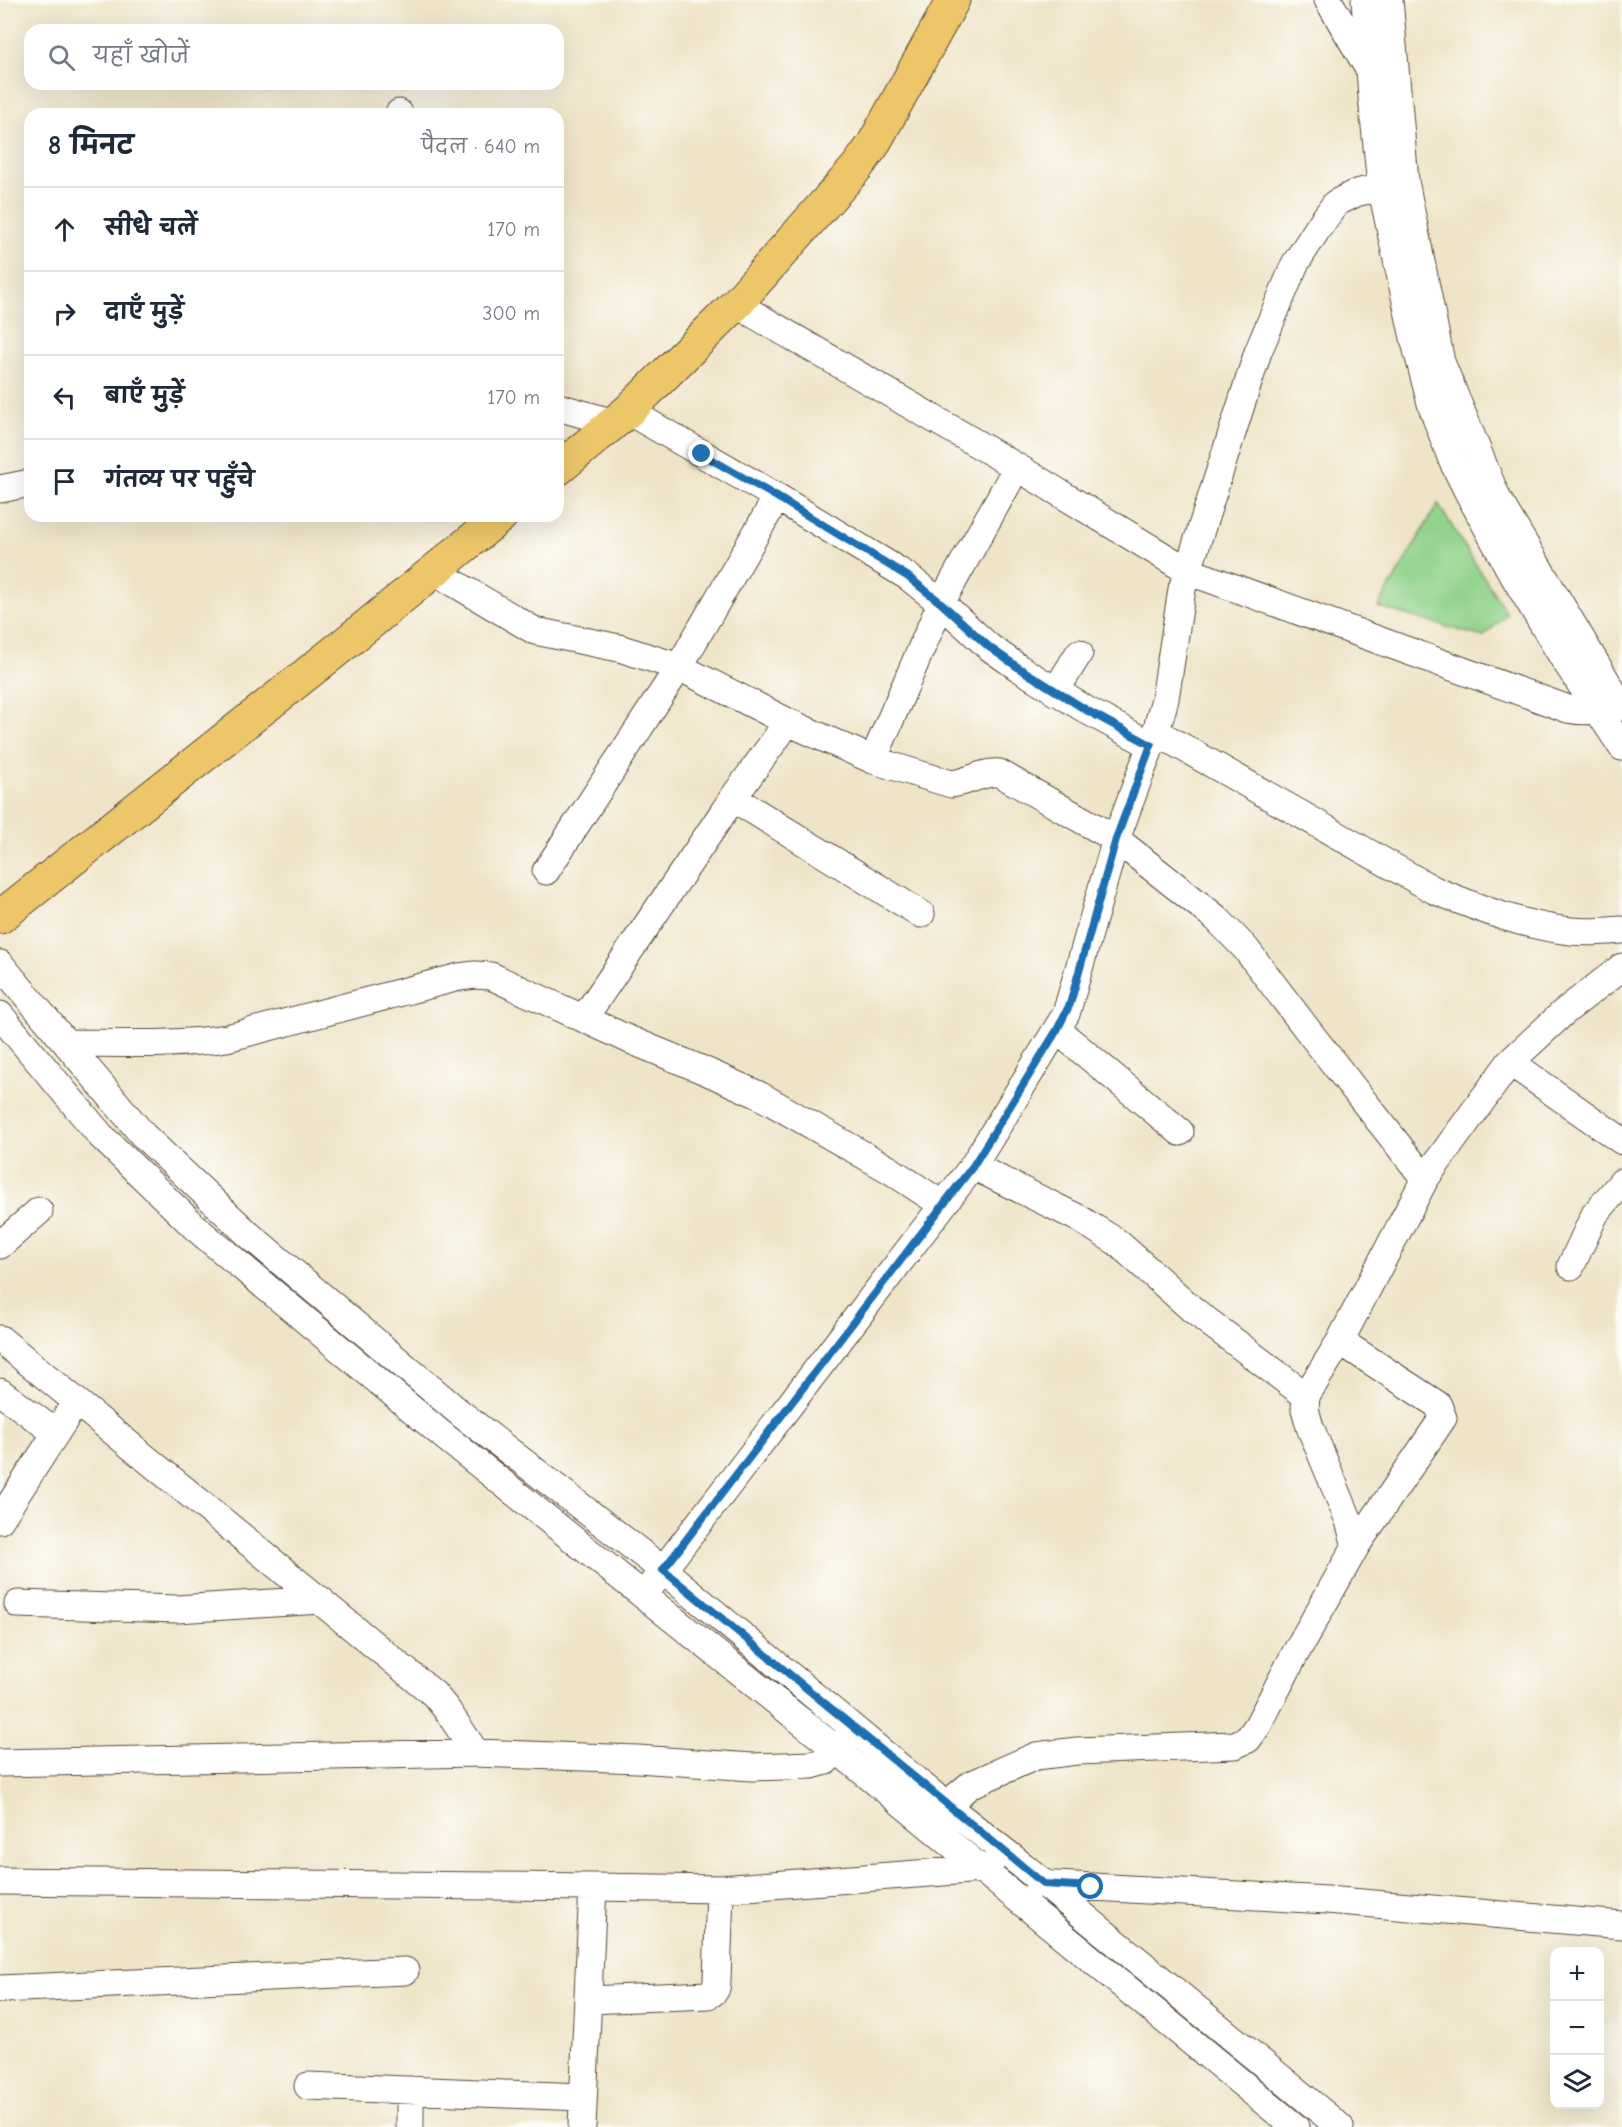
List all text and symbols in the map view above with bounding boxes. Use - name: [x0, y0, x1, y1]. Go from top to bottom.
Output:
- search box: [24, 24, 564, 90]
- icon: search: [45, 41, 78, 74]
- text: यहाँ खोजें: [93, 43, 189, 69]
- text: 8 मिनट: [48, 131, 134, 161]
- text: पैदल · 640 m: [421, 135, 540, 158]
- icon: ahead: [48, 213, 81, 246]
- text: सीधे चलें: [105, 215, 197, 241]
- text: 170 m: [487, 218, 540, 241]
- icon: right: [48, 297, 81, 330]
- text: दाएँ मुड़ें: [105, 299, 184, 325]
- text: 300 m: [482, 302, 540, 325]
- icon: left: [48, 381, 81, 414]
- text: बाएँ मुड़ें: [105, 383, 184, 409]
- text: 170 m: [487, 386, 540, 409]
- route end: [688, 440, 714, 466]
- icon: arrive: [48, 465, 81, 498]
- text: गंतव्य पर पहुँचे: [105, 467, 254, 493]
- route start: [1077, 1873, 1103, 1899]
- map controls: [1550, 1947, 1604, 2109]
- button: +: [1550, 1947, 1604, 2001]
- button: −: [1550, 2001, 1604, 2055]
- button: layers: [1550, 2055, 1604, 2109]

